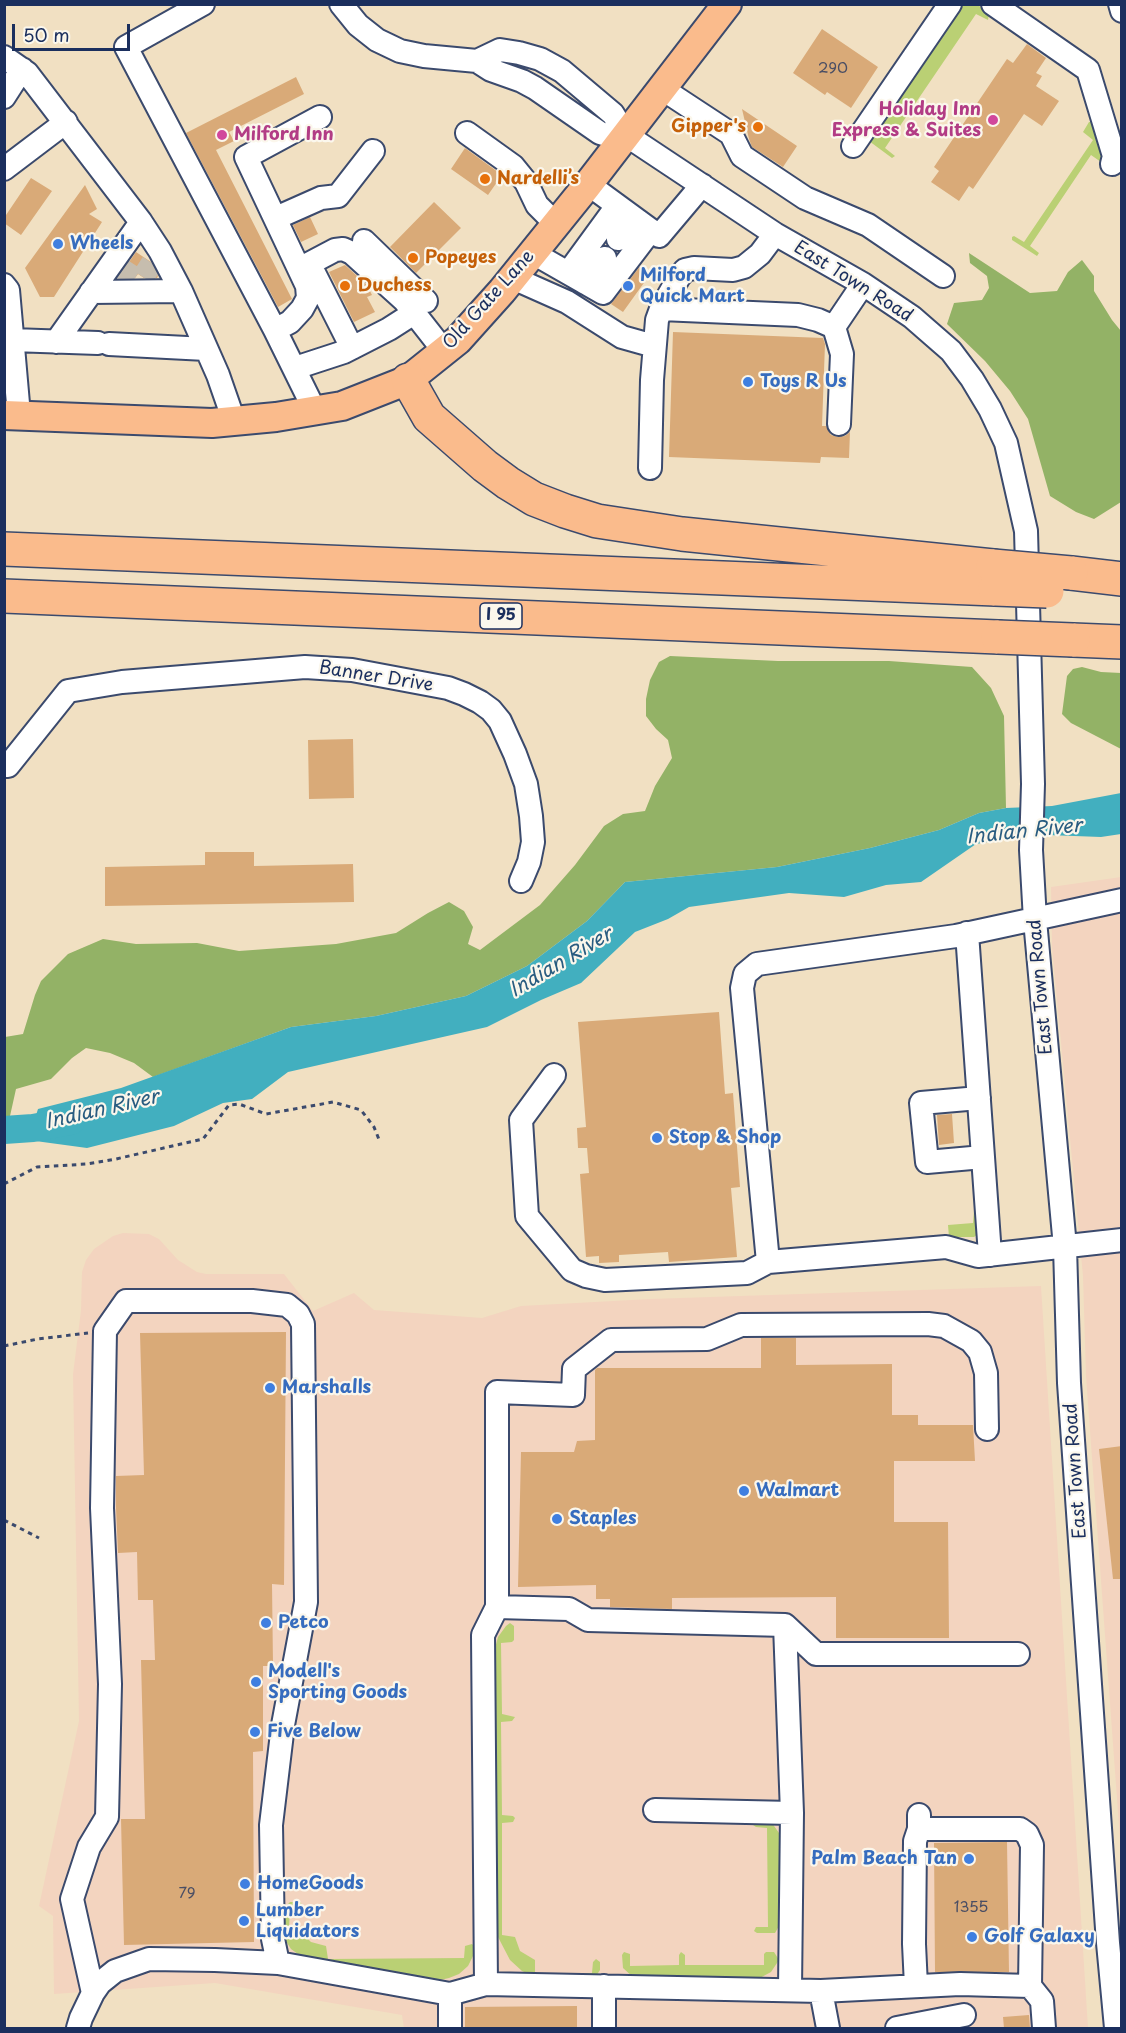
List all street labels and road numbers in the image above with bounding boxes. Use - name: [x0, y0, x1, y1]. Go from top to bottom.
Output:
- street label: East Town Road: [790, 237, 916, 327]
- street label: Old Gate Lane: [439, 246, 539, 354]
- road number: I 95: [480, 603, 522, 629]
- street label: Banner Drive: [317, 657, 435, 697]
- street label: East Town Road: [1024, 918, 1058, 1056]
- street label: East Town Road: [1060, 1402, 1092, 1540]

